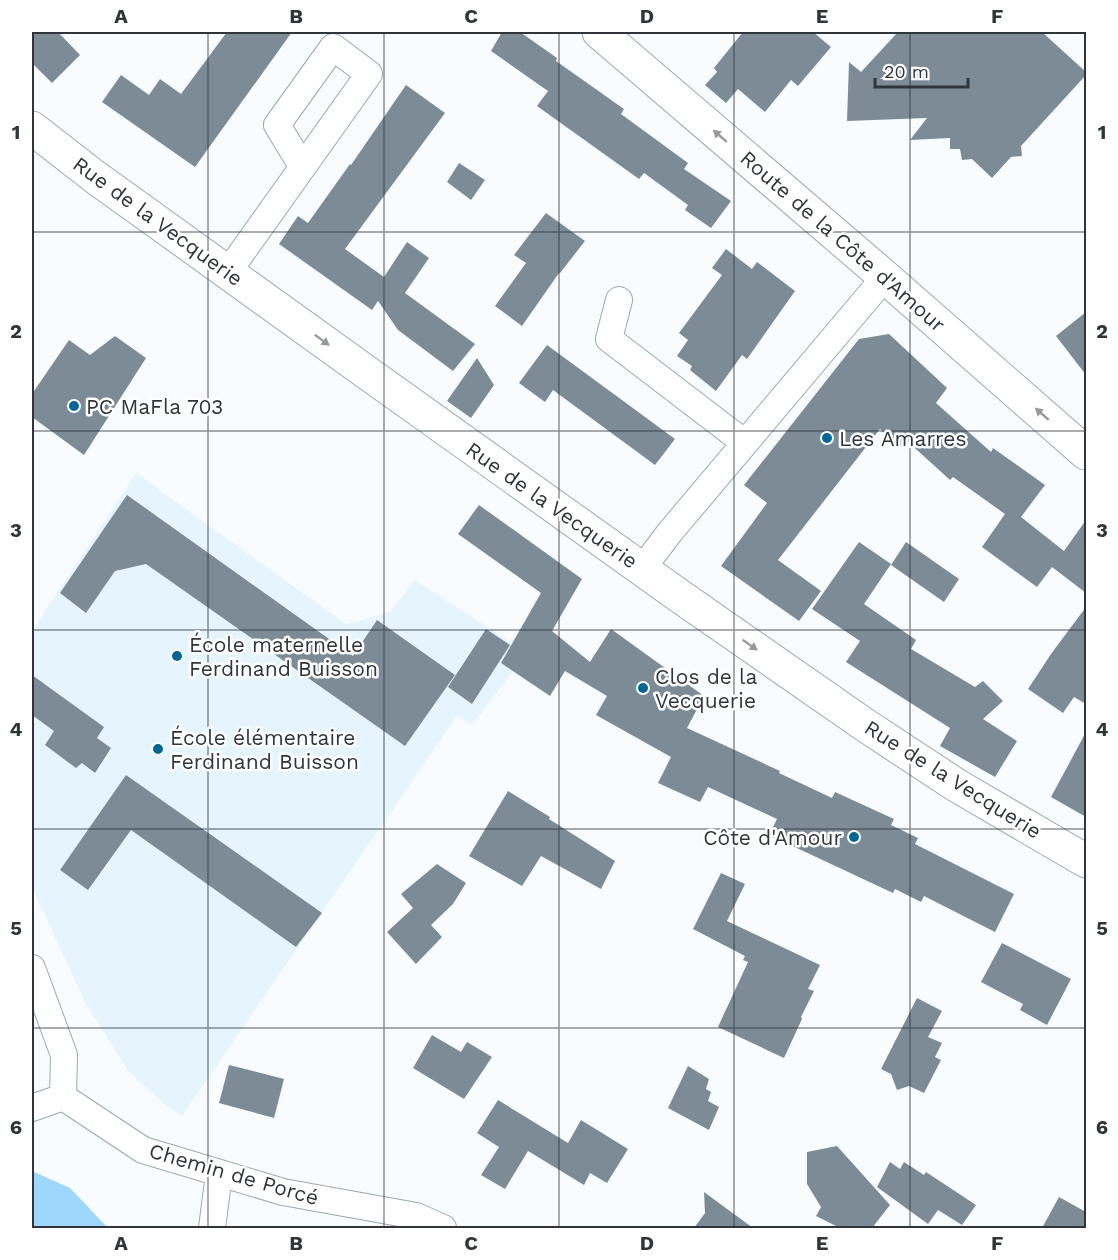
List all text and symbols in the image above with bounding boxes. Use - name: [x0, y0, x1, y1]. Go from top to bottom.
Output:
- text: A: [114, 4, 128, 28]
- text: B: [289, 4, 303, 28]
- text: C: [464, 4, 478, 28]
- text: D: [640, 4, 654, 28]
- text: E: [816, 4, 828, 28]
- text: F: [991, 4, 1003, 28]
- scale bar: [875, 51, 968, 89]
- text: 20 m: [884, 61, 929, 82]
- text: 1: [12, 120, 20, 144]
- text: 1: [1098, 120, 1106, 144]
- one-way arrow: [712, 129, 728, 142]
- street label: Route de la Côte d'Amour: [735, 145, 951, 337]
- street label: Rue de la Vecquerie: [68, 151, 248, 291]
- text: 2: [10, 319, 22, 343]
- text: 2: [1096, 319, 1108, 343]
- one-way arrow: [315, 334, 330, 346]
- place label: PC MaFla 703: [86, 394, 223, 419]
- marker: PC MaFla 703: [67, 399, 81, 413]
- one-way arrow: [1035, 407, 1050, 421]
- place label: Les Amarres: [839, 426, 967, 451]
- marker: Les Amarres: [820, 431, 834, 445]
- street label: Rue de la Vecquerie: [461, 436, 643, 574]
- text: 3: [10, 518, 22, 542]
- text: 3: [1096, 518, 1108, 542]
- place label: École maternelle Ferdinand Buisson: [189, 632, 378, 681]
- one-way arrow: [742, 639, 758, 651]
- marker: École maternelle Ferdinand Buisson: [170, 649, 184, 663]
- place label: Clos de la Vecquerie: [655, 664, 758, 713]
- marker: Clos de la Vecquerie: [636, 681, 650, 695]
- street label: Rue de la Vecquerie: [860, 714, 1046, 844]
- text: 4: [10, 717, 23, 741]
- text: 4: [1096, 717, 1109, 741]
- place label: École élémentaire Ferdinand Buisson: [170, 725, 359, 774]
- marker: École élémentaire Ferdinand Buisson: [151, 742, 165, 756]
- place label: Côte d'Amour: [703, 825, 842, 850]
- marker: Côte d'Amour: [847, 830, 861, 844]
- text: 5: [10, 916, 22, 940]
- text: 5: [1096, 916, 1108, 940]
- text: 6: [10, 1115, 22, 1139]
- text: 6: [1096, 1115, 1108, 1139]
- street label: Chemin de Porcé: [146, 1138, 322, 1210]
- text: A: [114, 1231, 128, 1255]
- text: B: [289, 1231, 303, 1255]
- text: C: [464, 1231, 478, 1255]
- text: D: [640, 1231, 654, 1255]
- text: E: [816, 1231, 828, 1255]
- text: F: [991, 1231, 1003, 1255]

